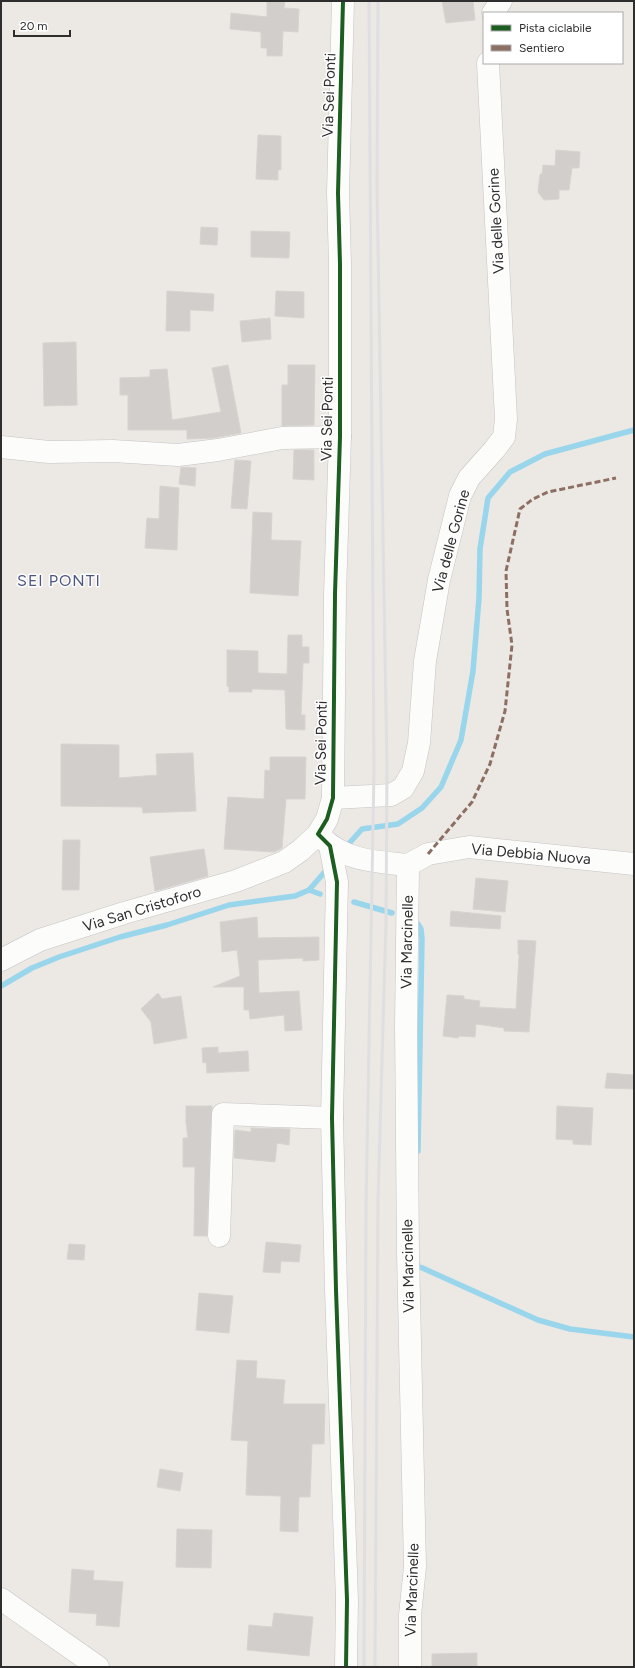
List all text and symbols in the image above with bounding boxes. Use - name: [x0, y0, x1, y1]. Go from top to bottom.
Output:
- scale bar: [14, 12, 70, 38]
- legend: [483, 12, 623, 64]
- text: 20 m: [20, 19, 48, 33]
- text: Pista ciclabile: [519, 21, 592, 35]
- text: Sentiero: [519, 41, 565, 55]
- street label: Via Sei Ponti: [319, 52, 339, 138]
- street label: Via delle Gorine: [484, 168, 508, 274]
- street label: Via Sei Ponti: [317, 377, 337, 461]
- street label: Via delle Gorine: [429, 488, 473, 594]
- district label: SEI PONTI: [17, 571, 101, 590]
- street label: Via Sei Ponti: [311, 701, 331, 785]
- street label: Via Debbia Nuova: [470, 840, 592, 868]
- street label: Via San Cristoforo: [81, 882, 204, 936]
- street label: Via Marcinelle: [397, 895, 417, 989]
- street label: Via Marcinelle: [398, 1219, 418, 1313]
- street label: Via Marcinelle: [401, 1543, 423, 1637]

